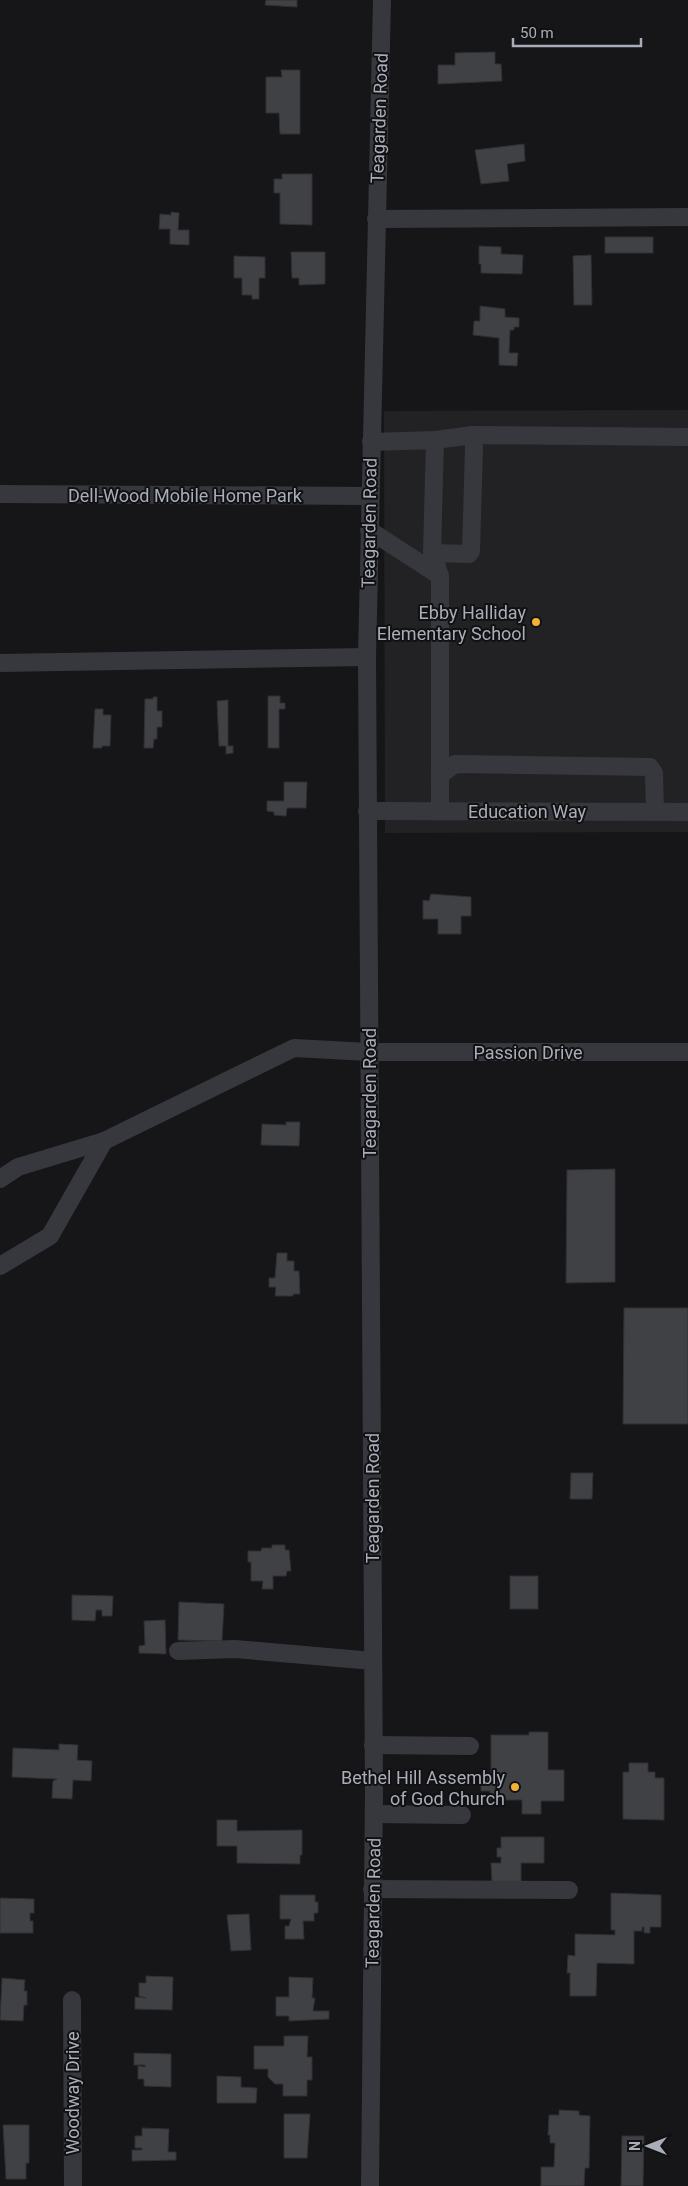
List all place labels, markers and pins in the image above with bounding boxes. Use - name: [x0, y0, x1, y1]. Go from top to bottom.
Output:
- place label: Ebby Halliday Elementary School: [377, 602, 526, 644]
- marker: Ebby Halliday Elementary School: [530, 616, 542, 628]
- place label: Bethel Hill Assembly of God Church: [341, 1767, 505, 1809]
- marker: Bethel Hill Assembly of God Church: [509, 1781, 521, 1793]

